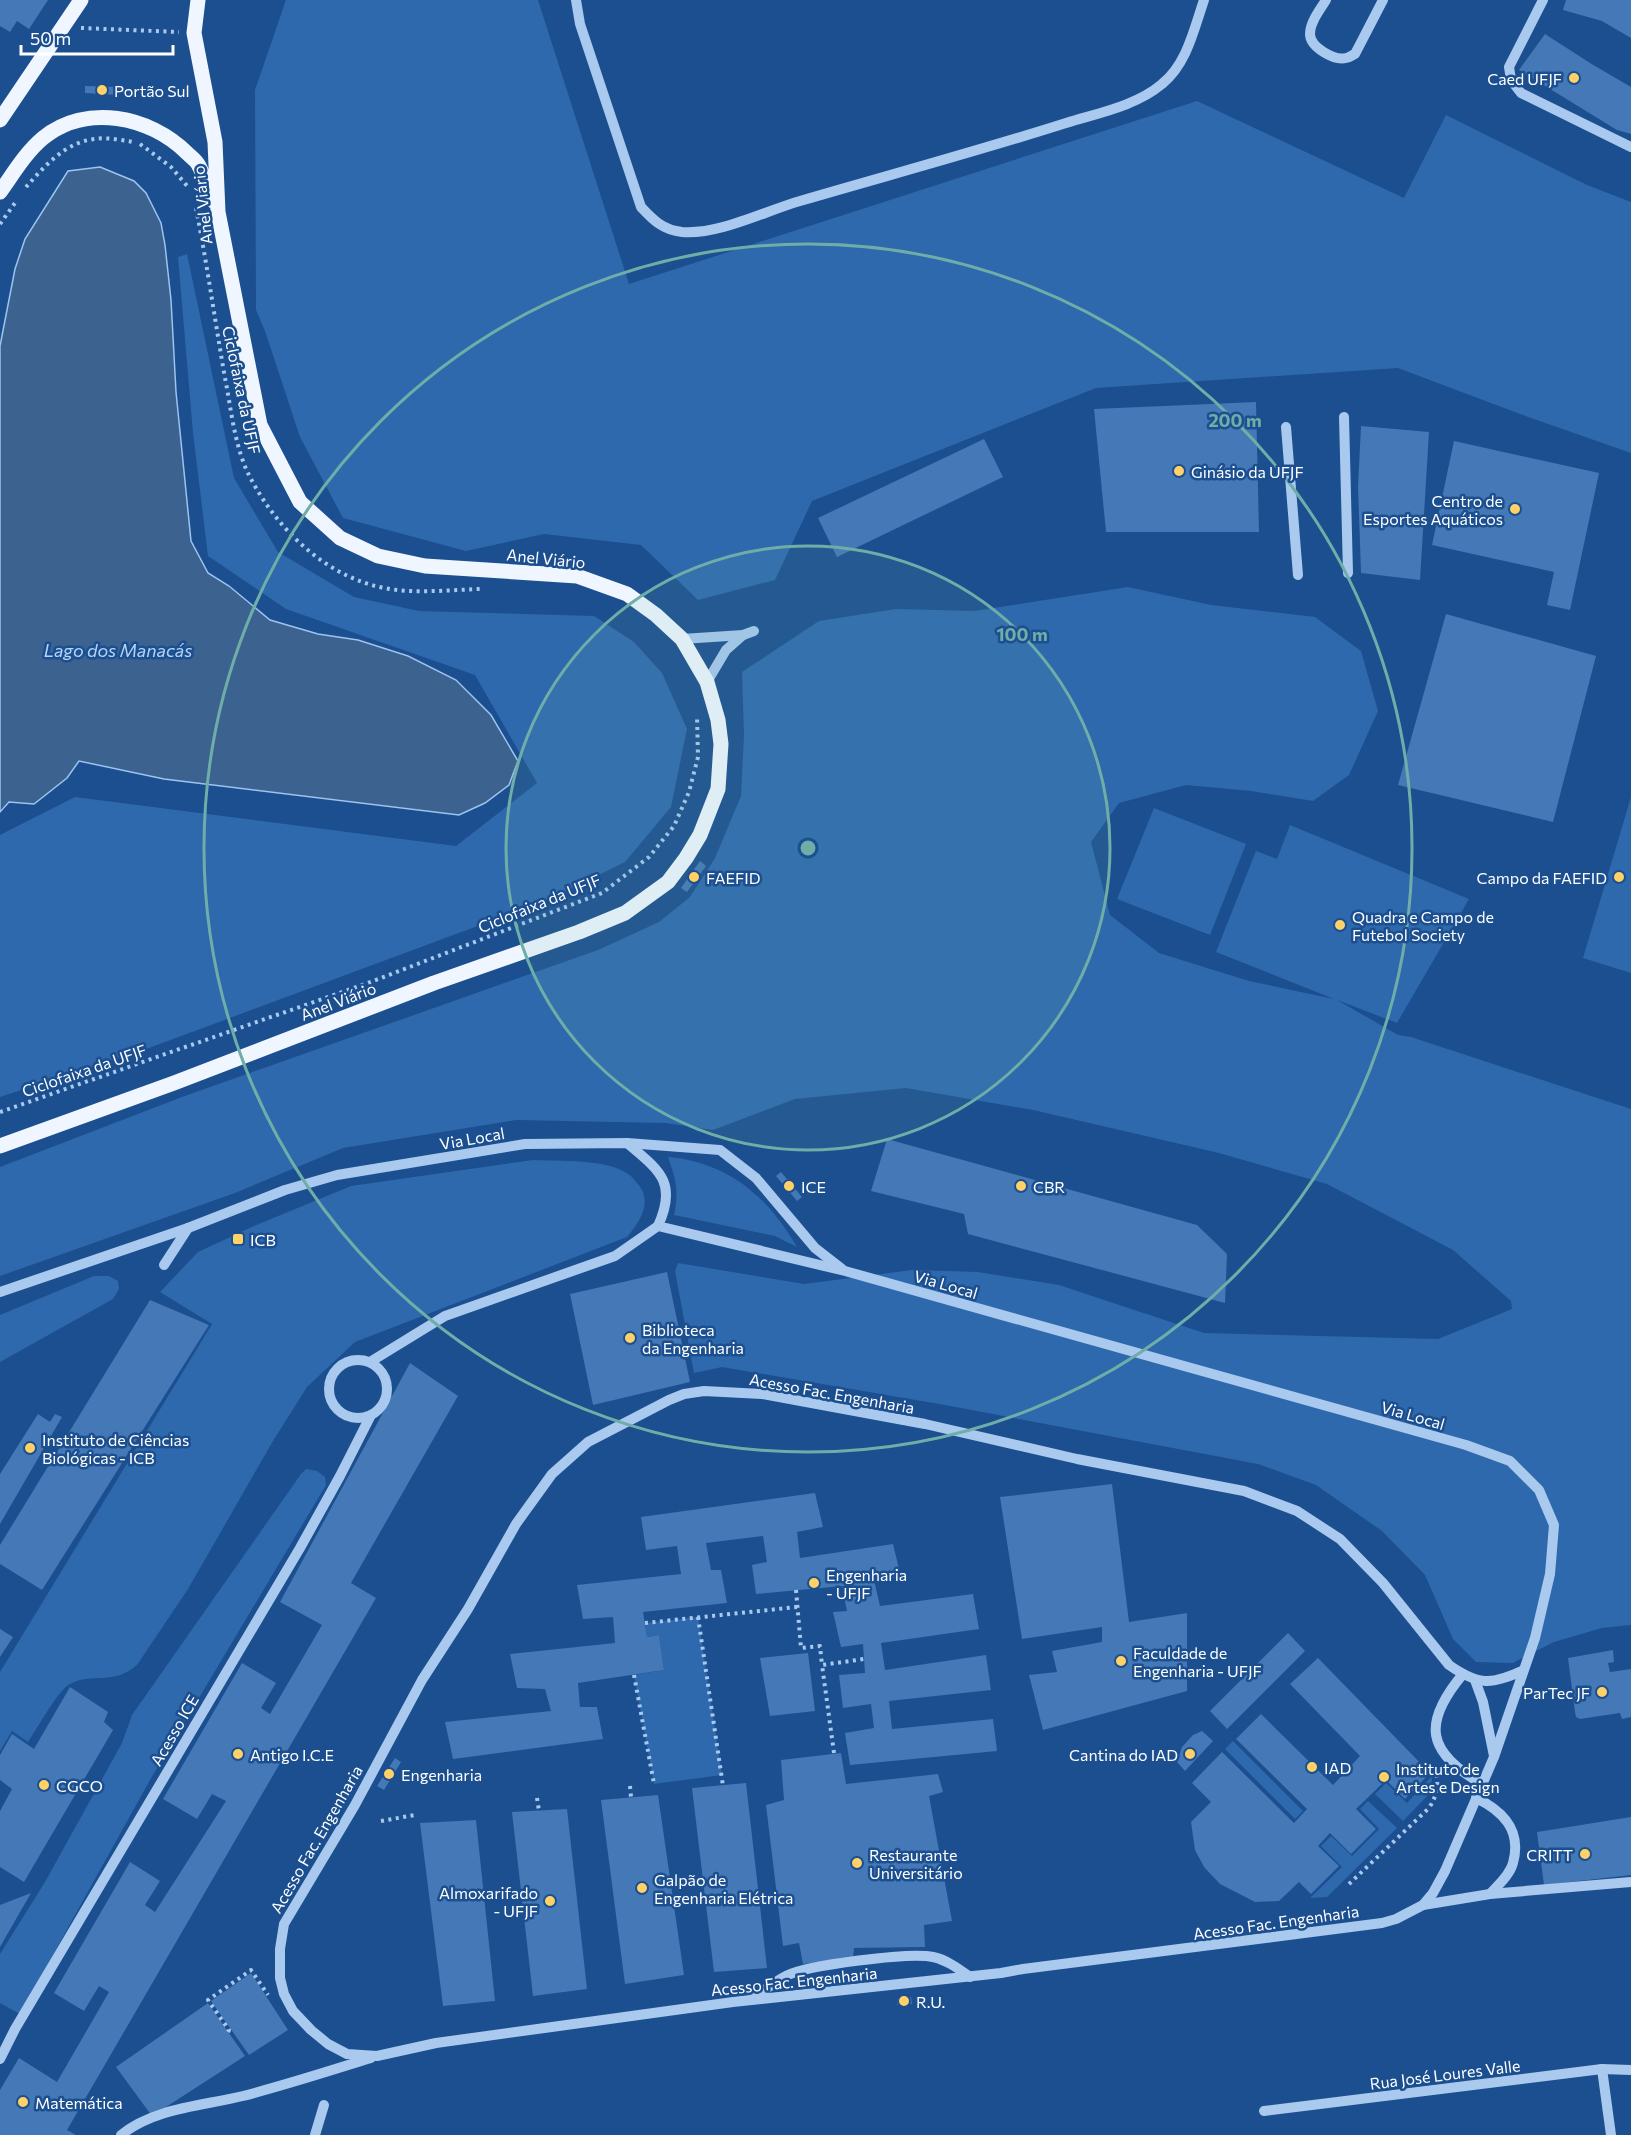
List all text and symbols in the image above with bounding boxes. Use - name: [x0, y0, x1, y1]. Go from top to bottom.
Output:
- scale bar: [21, 18, 172, 56]
- text: 50 m: [30, 27, 71, 49]
- place label: Caed UFJF: [1487, 69, 1562, 88]
- marker: Caed UFJF: [1567, 71, 1581, 85]
- place label: Portão Sul: [114, 81, 190, 100]
- marker: Portão Sul: [95, 83, 109, 97]
- street label: Anel Viário: [188, 165, 216, 245]
- street label: Ciclofaixa da UFJF: [219, 324, 265, 456]
- text: 200 m: [1208, 409, 1262, 431]
- place label: Ginásio da UFJF: [1191, 462, 1304, 481]
- marker: Ginásio da UFJF: [1172, 464, 1186, 478]
- place label: Centro de Esportes Aquáticos: [1363, 491, 1503, 528]
- marker: Centro de Esportes Aquáticos: [1508, 502, 1522, 516]
- street label: Anel Viário: [506, 544, 586, 572]
- text: 100 m: [996, 623, 1048, 645]
- water label: Lago dos Manacás: [44, 639, 192, 661]
- centre of rings: [798, 838, 818, 858]
- place label: FAEFID: [706, 868, 761, 887]
- place label: Campo da FAEFID: [1476, 868, 1607, 887]
- street label: Ciclofaixa da UFJF: [475, 870, 603, 936]
- marker: FAEFID: [687, 870, 701, 884]
- marker: Campo da FAEFID: [1612, 870, 1626, 884]
- place label: Quadra e Campo de Futebol Society: [1352, 907, 1494, 944]
- marker: Quadra e Campo de Futebol Society: [1333, 918, 1347, 932]
- street label: Anel Viário: [298, 978, 378, 1024]
- street label: Ciclofaixa da UFJF: [19, 1040, 149, 1100]
- street label: Via Local: [438, 1123, 506, 1153]
- place label: ICE: [801, 1177, 826, 1196]
- place label: CBR: [1033, 1177, 1065, 1196]
- marker: ICE: [782, 1179, 796, 1193]
- marker: CBR: [1014, 1179, 1028, 1193]
- place label: ICB: [250, 1230, 276, 1249]
- marker: ICB: [231, 1232, 245, 1246]
- street label: Via Local: [912, 1266, 980, 1302]
- place label: Biblioteca da Engenharia: [642, 1320, 744, 1357]
- marker: Biblioteca da Engenharia: [623, 1331, 637, 1345]
- street label: Acesso Fac. Engenharia: [748, 1369, 916, 1417]
- street label: Via Local: [1379, 1397, 1447, 1433]
- place label: Instituto de Ciências Biológicas - ICB: [42, 1430, 189, 1467]
- marker: Instituto de Ciências Biológicas - ICB: [23, 1441, 37, 1455]
- place label: Engenharia - UFJF: [826, 1565, 907, 1602]
- marker: Engenharia - UFJF: [807, 1576, 821, 1590]
- place label: Faculdade de Engenharia - UFJF: [1133, 1643, 1262, 1680]
- marker: Faculdade de Engenharia - UFJF: [1114, 1654, 1128, 1668]
- place label: ParTec JF: [1523, 1683, 1590, 1702]
- marker: ParTec JF: [1595, 1685, 1609, 1699]
- street label: Acesso ICE: [146, 1691, 202, 1769]
- place label: Antigo I.C.E: [250, 1745, 334, 1764]
- place label: Cantina do IAD: [1069, 1745, 1178, 1764]
- marker: Antigo I.C.E: [231, 1747, 245, 1761]
- marker: Cantina do IAD: [1183, 1747, 1197, 1761]
- place label: IAD: [1324, 1758, 1351, 1777]
- place label: Instituto de Artes e Design: [1396, 1759, 1500, 1796]
- marker: IAD: [1305, 1760, 1319, 1774]
- street label: Acesso Fac. Engenharia: [266, 1762, 366, 1916]
- place label: Engenharia: [401, 1765, 482, 1784]
- marker: Engenharia: [382, 1767, 396, 1781]
- marker: Instituto de Artes e Design: [1377, 1770, 1391, 1784]
- place label: CGCO: [56, 1776, 103, 1795]
- marker: CGCO: [37, 1778, 51, 1792]
- place label: Restaurante Universitário: [869, 1845, 963, 1882]
- place label: CRITT: [1526, 1845, 1573, 1864]
- marker: CRITT: [1578, 1847, 1592, 1861]
- marker: Restaurante Universitário: [850, 1856, 864, 1870]
- place label: Galpão de Engenharia Elétrica: [654, 1870, 793, 1907]
- marker: Galpão de Engenharia Elétrica: [635, 1881, 649, 1895]
- place label: Almoxarifado - UFJF: [439, 1883, 538, 1920]
- marker: Almoxarifado - UFJF: [543, 1894, 557, 1908]
- street label: Acesso Fac. Engenharia: [1192, 1901, 1360, 1943]
- street label: Acesso Fac. Engenharia: [710, 1963, 878, 1999]
- place label: R.U.: [916, 1992, 945, 2011]
- marker: R.U.: [897, 1994, 911, 2008]
- street label: Rua José Loures Valle: [1369, 2055, 1521, 2093]
- place label: Matemática: [35, 2093, 123, 2112]
- marker: Matemática: [16, 2095, 30, 2109]

